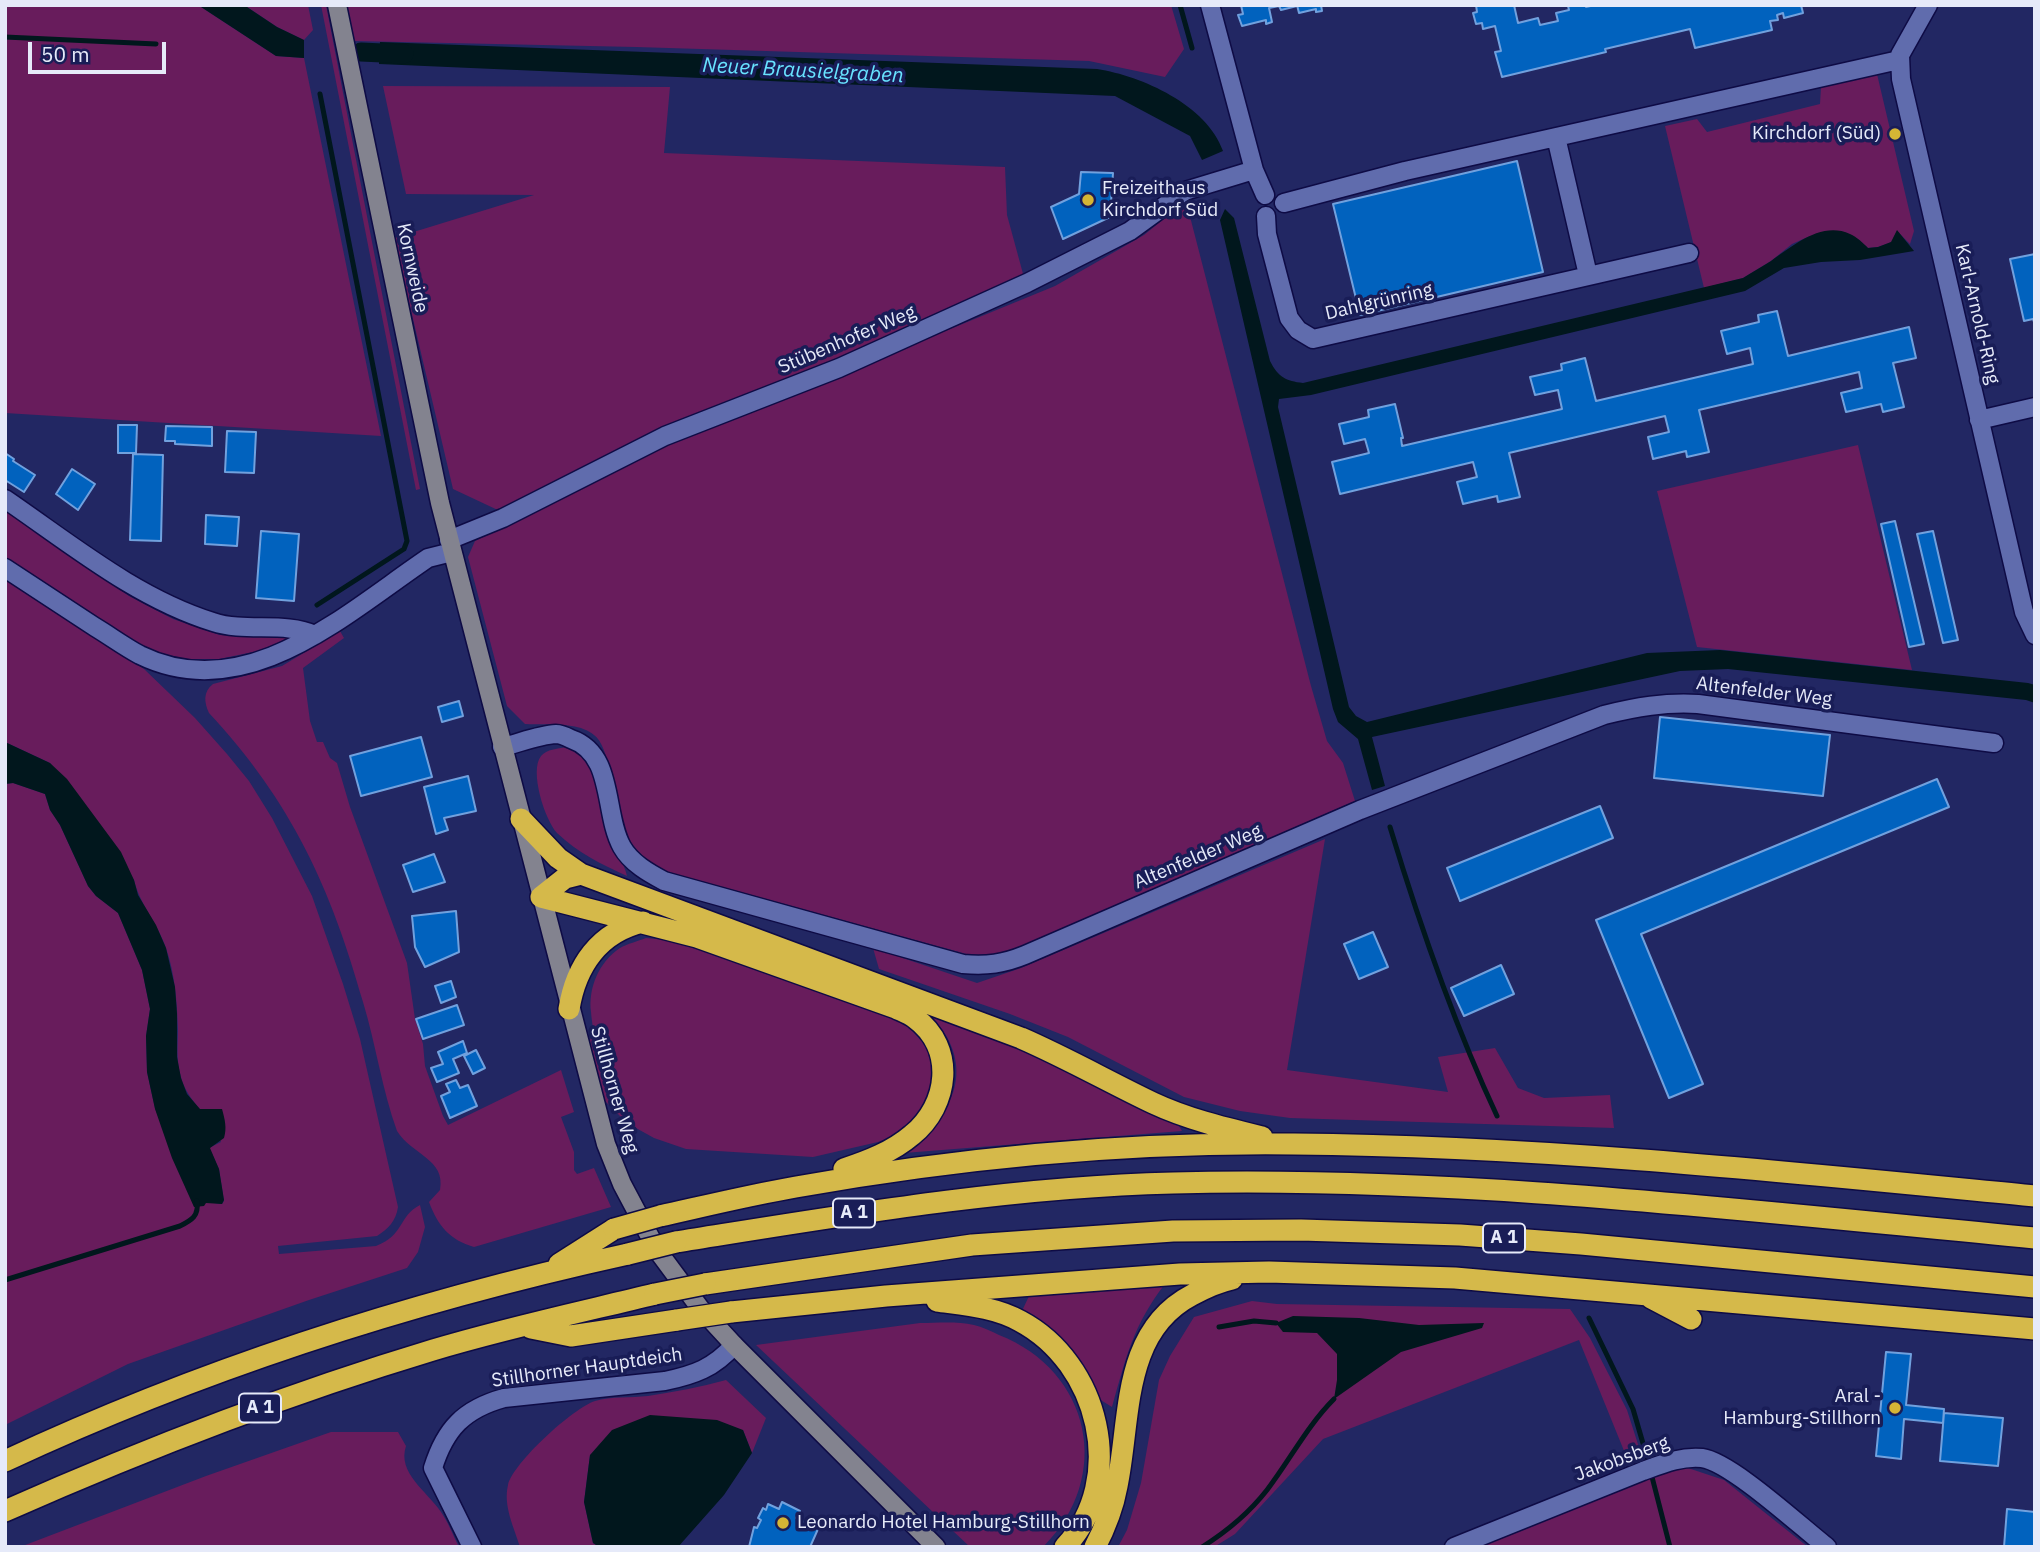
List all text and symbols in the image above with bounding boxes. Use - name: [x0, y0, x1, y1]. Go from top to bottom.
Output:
- scale bar: [32, 28, 170, 72]
- text: 50 m: [41, 40, 90, 68]
- water label: Neuer Brausielgraben: [702, 53, 904, 89]
- place label: Kirchdorf (Süd): [1752, 123, 1881, 145]
- marker: Kirchdorf (Süd): [1887, 126, 1903, 142]
- place label: Freizeithaus Kirchdorf Süd: [1102, 178, 1218, 222]
- marker: Freizeithaus Kirchdorf Süd: [1080, 192, 1096, 208]
- street label: Kornweide: [391, 221, 433, 315]
- street label: Karl-Arnold-Ring: [1950, 242, 2004, 386]
- street label: Dahlgrünring: [1323, 279, 1435, 325]
- street label: Stübenhofer Weg: [775, 301, 919, 379]
- street label: Altenfelder Weg: [1695, 672, 1833, 712]
- street label: Altenfelder Weg: [1131, 820, 1265, 894]
- street label: Stillhorner Weg: [585, 1024, 643, 1156]
- road number: A 1: [833, 1198, 875, 1228]
- road number: A 1: [1483, 1224, 1525, 1252]
- street label: Stillhorner Hauptdeich: [490, 1343, 684, 1393]
- place label: Aral - Hamburg-Stillhorn: [1723, 1386, 1881, 1430]
- road number: A 1: [239, 1394, 281, 1422]
- marker: Aral - Hamburg-Stillhorn: [1887, 1400, 1903, 1416]
- street label: Jakobsberg: [1572, 1431, 1672, 1487]
- place label: Leonardo Hotel Hamburg-Stillhorn: [797, 1512, 1090, 1534]
- marker: Leonardo Hotel Hamburg-Stillhorn: [775, 1515, 791, 1531]

